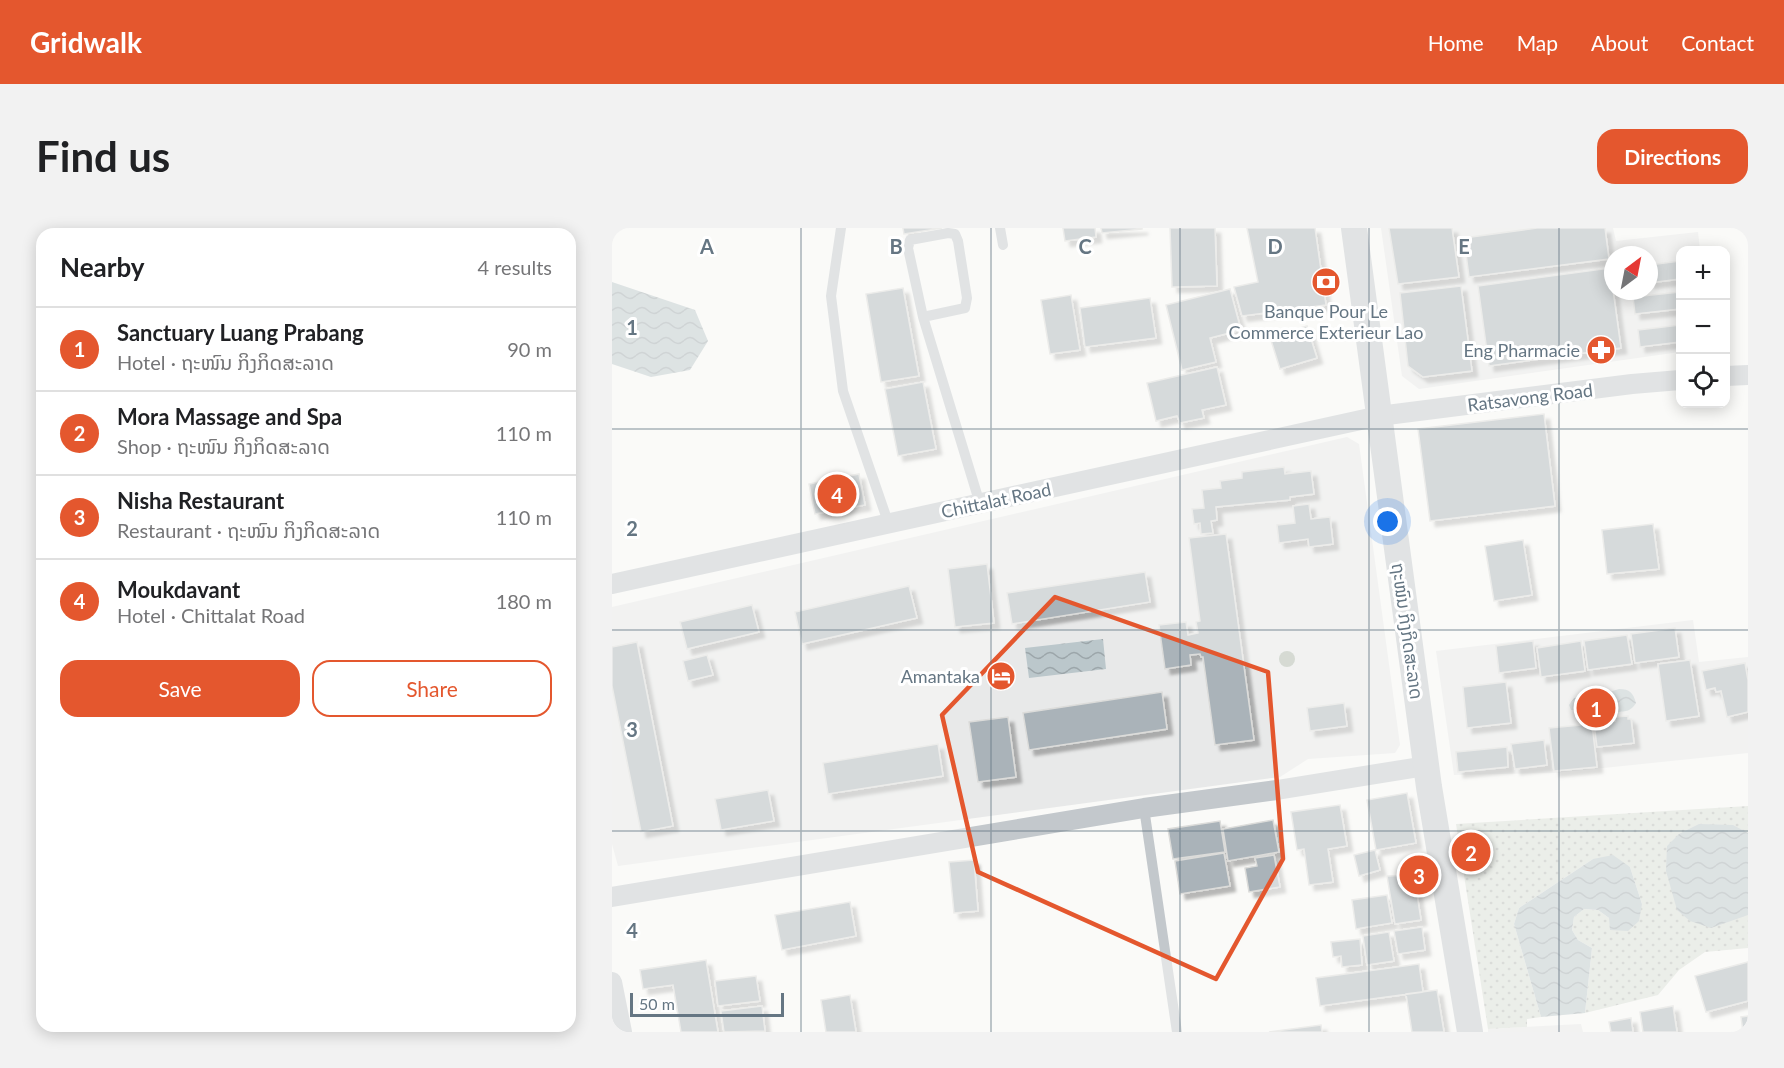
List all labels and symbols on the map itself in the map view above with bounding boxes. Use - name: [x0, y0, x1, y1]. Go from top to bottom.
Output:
- text: A: [699, 234, 714, 258]
- text: B: [889, 234, 903, 258]
- text: C: [1078, 234, 1092, 258]
- text: D: [1267, 234, 1283, 258]
- text: E: [1458, 234, 1470, 258]
- north arrow: [1604, 246, 1658, 300]
- bank icon: Banque Pour Le Commerce Exterieur Lao: [1310, 266, 1342, 298]
- place label: Banque Pour Le Commerce Exterieur Lao: [1229, 300, 1423, 343]
- text: 1: [626, 315, 638, 339]
- pharmacy icon: Eng Pharmacie: [1585, 334, 1617, 366]
- place label: Eng Pharmacie: [1463, 339, 1580, 361]
- street label: Ratsavong Road: [1466, 378, 1594, 416]
- pin: 4: [818, 472, 856, 516]
- street label: Chittalat Road: [939, 478, 1053, 522]
- your location: [1373, 507, 1402, 536]
- text: 2: [626, 516, 638, 540]
- street label: ຖະໜົນ ກິງກິດສະລາດ: [1388, 561, 1428, 701]
- hotel icon: Amantaka: [985, 660, 1017, 692]
- place label: Amantaka: [901, 665, 980, 687]
- pin: 1: [1576, 686, 1616, 730]
- text: 3: [626, 717, 638, 741]
- pin: 2: [1452, 830, 1490, 874]
- pin: 3: [1400, 852, 1438, 898]
- text: 4: [626, 918, 638, 942]
- scale bar: [630, 990, 784, 1018]

